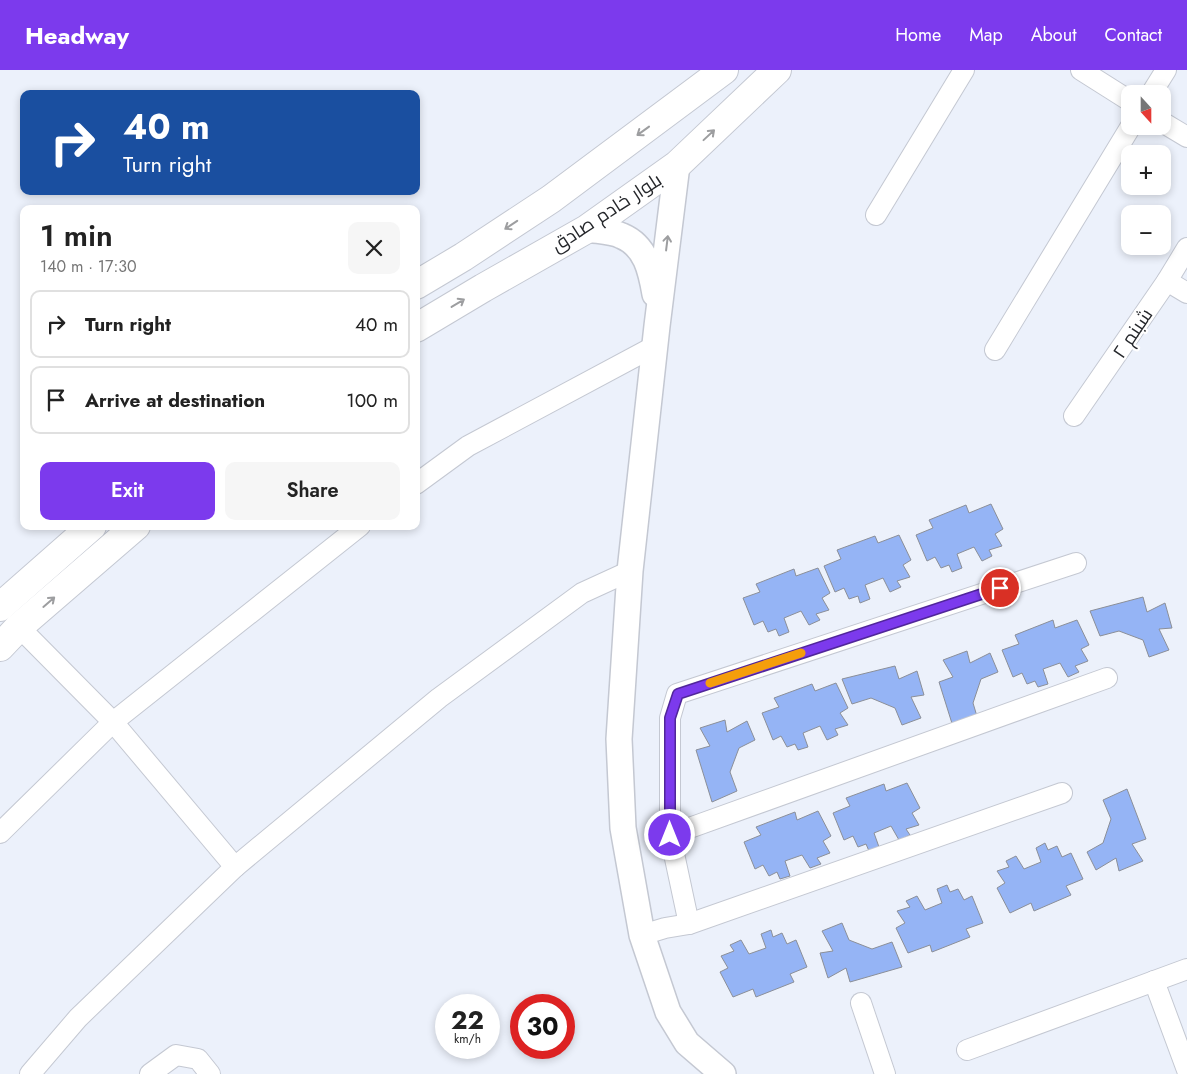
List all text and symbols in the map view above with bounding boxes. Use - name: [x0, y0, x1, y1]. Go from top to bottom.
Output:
- text: Headway: [25, 18, 129, 53]
- text: Home: [895, 22, 941, 48]
- text: Map: [969, 22, 1003, 48]
- text: About: [1031, 22, 1076, 48]
- text: Contact: [1104, 22, 1162, 48]
- north arrow: [1121, 85, 1171, 135]
- map controls: [1121, 85, 1171, 255]
- text: 40 m: [123, 102, 210, 152]
- icon: right: [40, 110, 105, 175]
- one-way arrow: [636, 126, 650, 136]
- one-way arrow: [702, 129, 715, 141]
- button: +: [1121, 145, 1171, 195]
- text: Turn right: [123, 148, 211, 180]
- street label: بلوار خادم صادق: [546, 166, 667, 258]
- button: −: [1121, 205, 1171, 255]
- text: 1 min: [40, 214, 113, 257]
- one-way arrow: [504, 221, 518, 231]
- button: close: [348, 222, 400, 274]
- one-way arrow: [662, 235, 672, 251]
- text: 140 m · 17:30: [40, 255, 137, 278]
- one-way arrow: [450, 297, 464, 307]
- street label: شبنم ٢: [1106, 303, 1159, 364]
- icon: right: [42, 310, 70, 338]
- text: Turn right: [85, 311, 171, 338]
- text: 40 m: [355, 311, 398, 338]
- icon: arrive: [42, 386, 70, 414]
- text: Arrive at destination: [85, 387, 265, 414]
- text: 100 m: [346, 387, 398, 414]
- button: Exit: [40, 462, 215, 520]
- button: Share: [225, 462, 400, 520]
- pin: [979, 567, 1021, 609]
- icon: arrive: [986, 574, 1014, 602]
- one-way arrow: [42, 596, 55, 608]
- position arrow: [643, 808, 695, 860]
- speed limit sign: 30: [510, 994, 575, 1059]
- text: 22: [451, 1002, 484, 1038]
- text: km/h: [454, 1030, 481, 1048]

